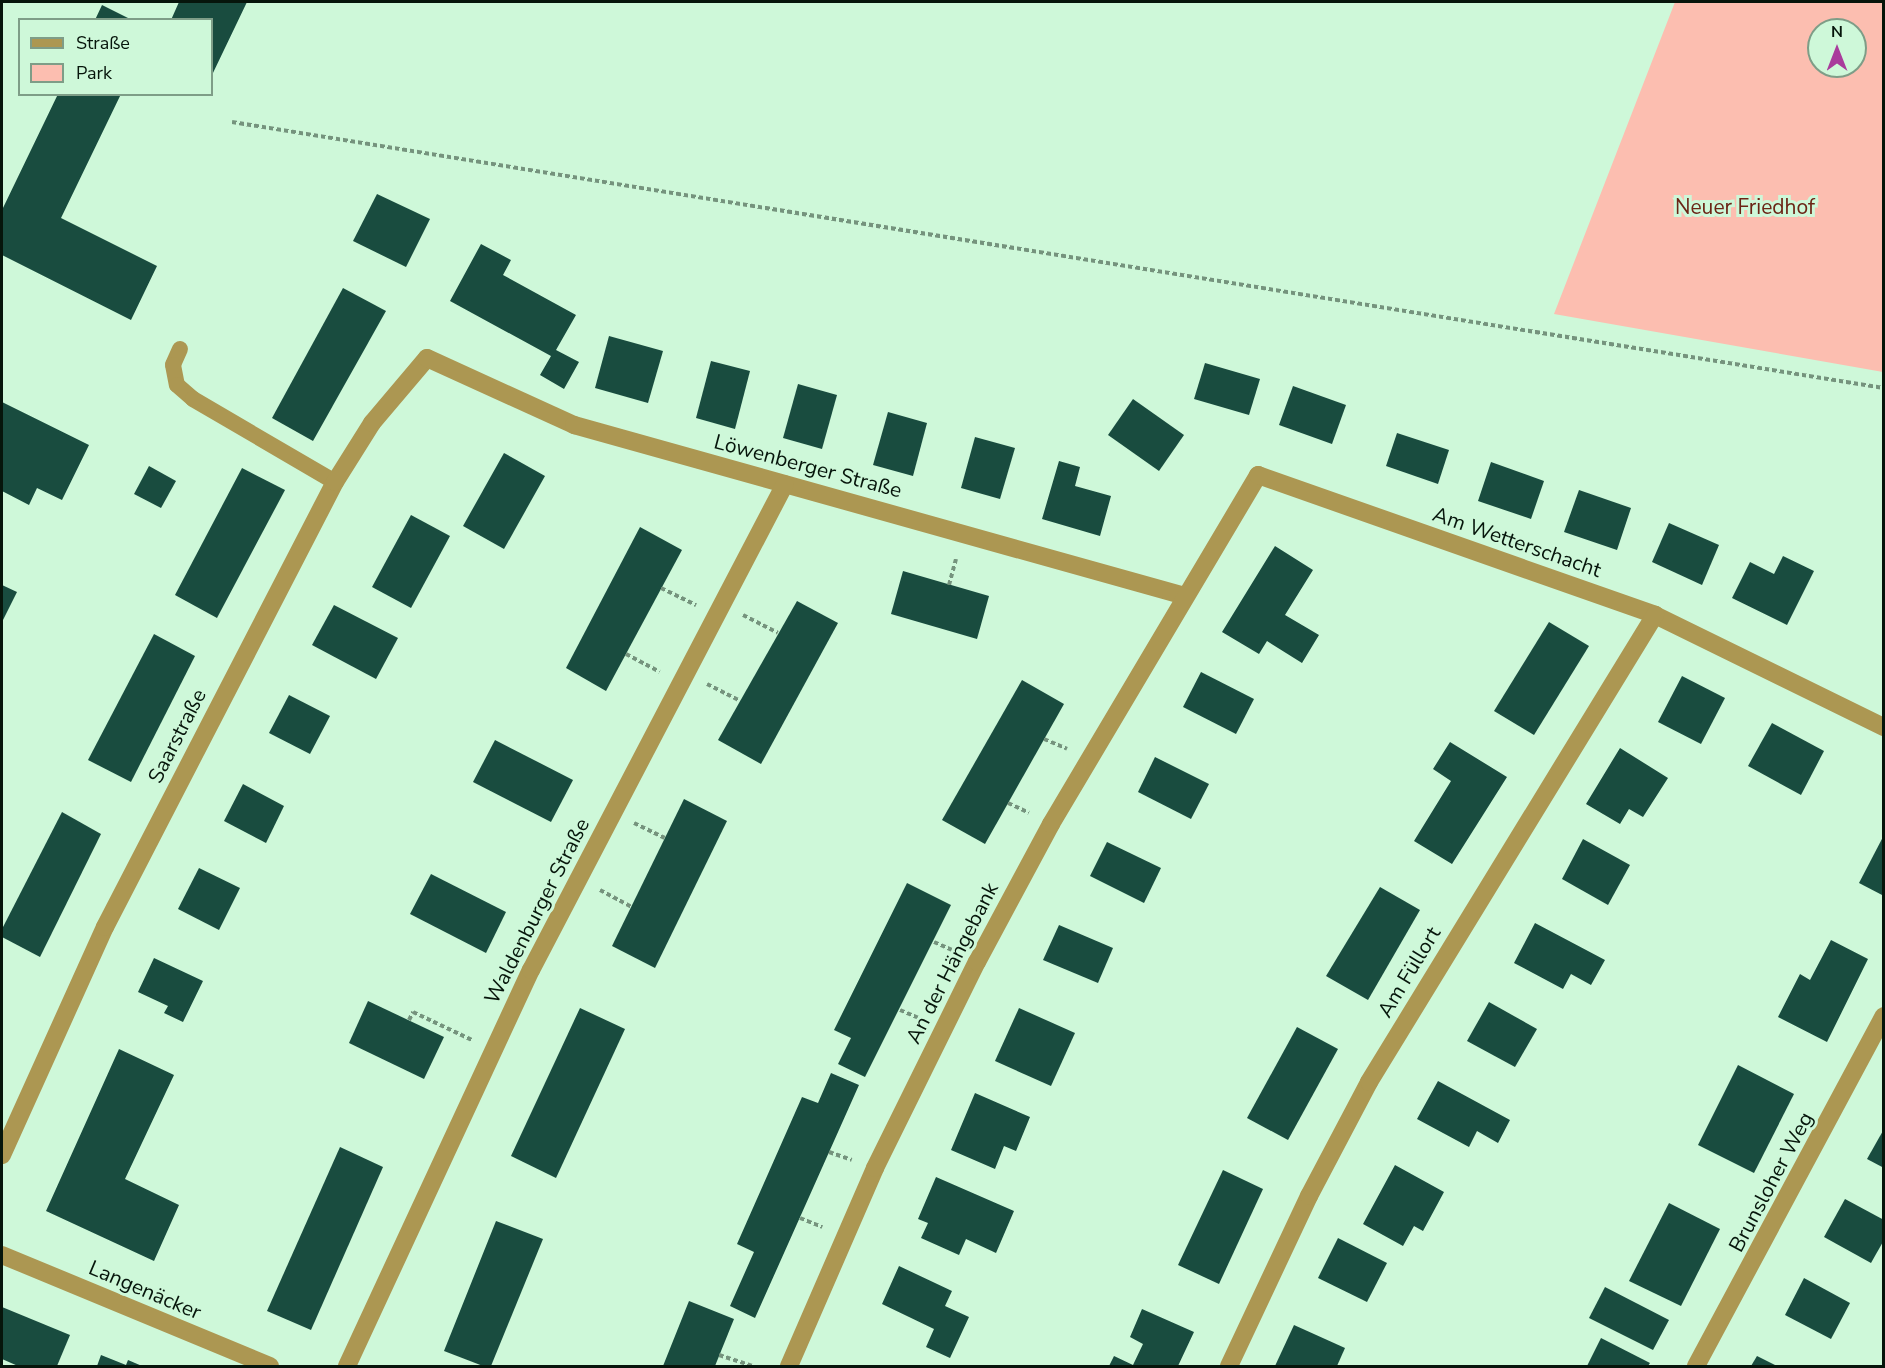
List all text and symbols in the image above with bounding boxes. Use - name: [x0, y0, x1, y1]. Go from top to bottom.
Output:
- legend: [18, 18, 213, 96]
- north arrow: [1807, 18, 1867, 78]
- text: N: [1831, 21, 1843, 43]
- text: Straße: [76, 31, 130, 55]
- text: Park: [76, 61, 112, 85]
- park label: Neuer Friedhof: [1675, 194, 1815, 220]
- street label: Löwenberger Straße: [711, 429, 905, 503]
- street label: Am Wetterschacht: [1429, 501, 1605, 583]
- street label: Saarstraße: [142, 685, 212, 787]
- street label: Waldenburger Straße: [479, 814, 595, 1008]
- street label: An der Hängebank: [901, 878, 1003, 1048]
- street label: Am Füllort: [1372, 922, 1446, 1022]
- street label: Brunsloher Weg: [1724, 1108, 1818, 1256]
- street label: Langenäcker: [85, 1255, 205, 1325]

